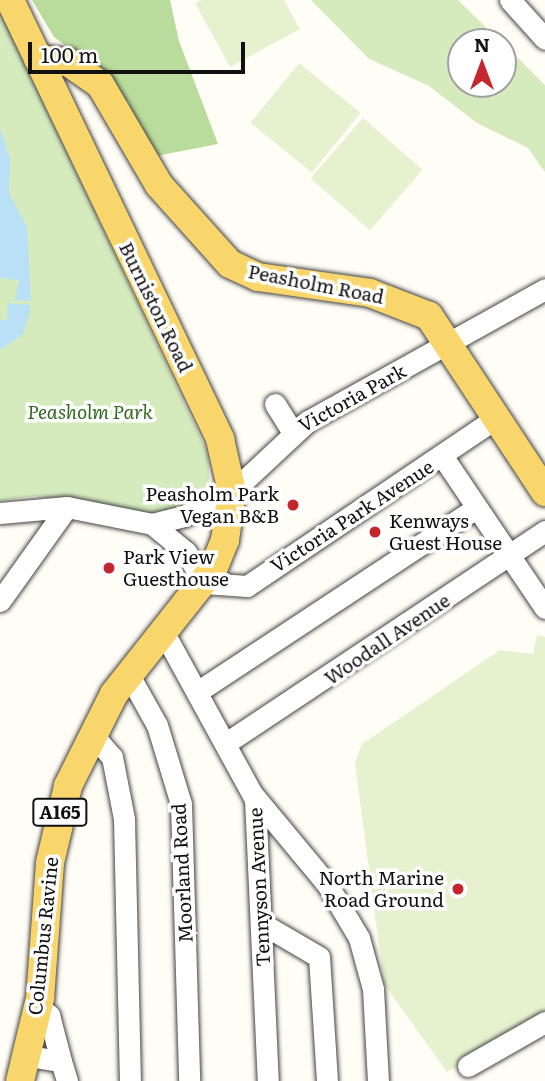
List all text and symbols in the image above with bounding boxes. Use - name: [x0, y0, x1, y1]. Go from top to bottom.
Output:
- scale bar: [32, 28, 248, 72]
- north arrow: [447, 28, 517, 98]
- text: N: [474, 30, 490, 58]
- text: 100 m: [41, 38, 98, 69]
- street label: Burniston Road: [115, 238, 197, 376]
- street label: Peasholm Road: [246, 260, 386, 308]
- street label: Victoria Park: [294, 359, 410, 437]
- park label: Peasholm Park: [27, 401, 153, 423]
- street label: Victoria Park Avenue: [266, 455, 438, 577]
- place label: Peasholm Park Vegan B&B: [146, 483, 279, 527]
- marker: Peasholm Park Vegan B&B: [285, 497, 301, 513]
- place label: Kenways Guest House: [389, 510, 502, 554]
- marker: Kenways Guest House: [367, 524, 383, 540]
- place label: Park View Guesthouse: [123, 546, 229, 590]
- marker: Park View Guesthouse: [101, 560, 117, 576]
- street label: Woodall Avenue: [320, 589, 454, 689]
- road number: A165: [32, 798, 88, 826]
- street label: Moorland Road: [167, 803, 197, 943]
- street label: Tennyson Avenue: [243, 807, 275, 967]
- street label: Columbus Ravine: [23, 856, 63, 1016]
- place label: North Marine Road Ground: [319, 867, 444, 911]
- marker: North Marine Road Ground: [450, 881, 466, 897]

